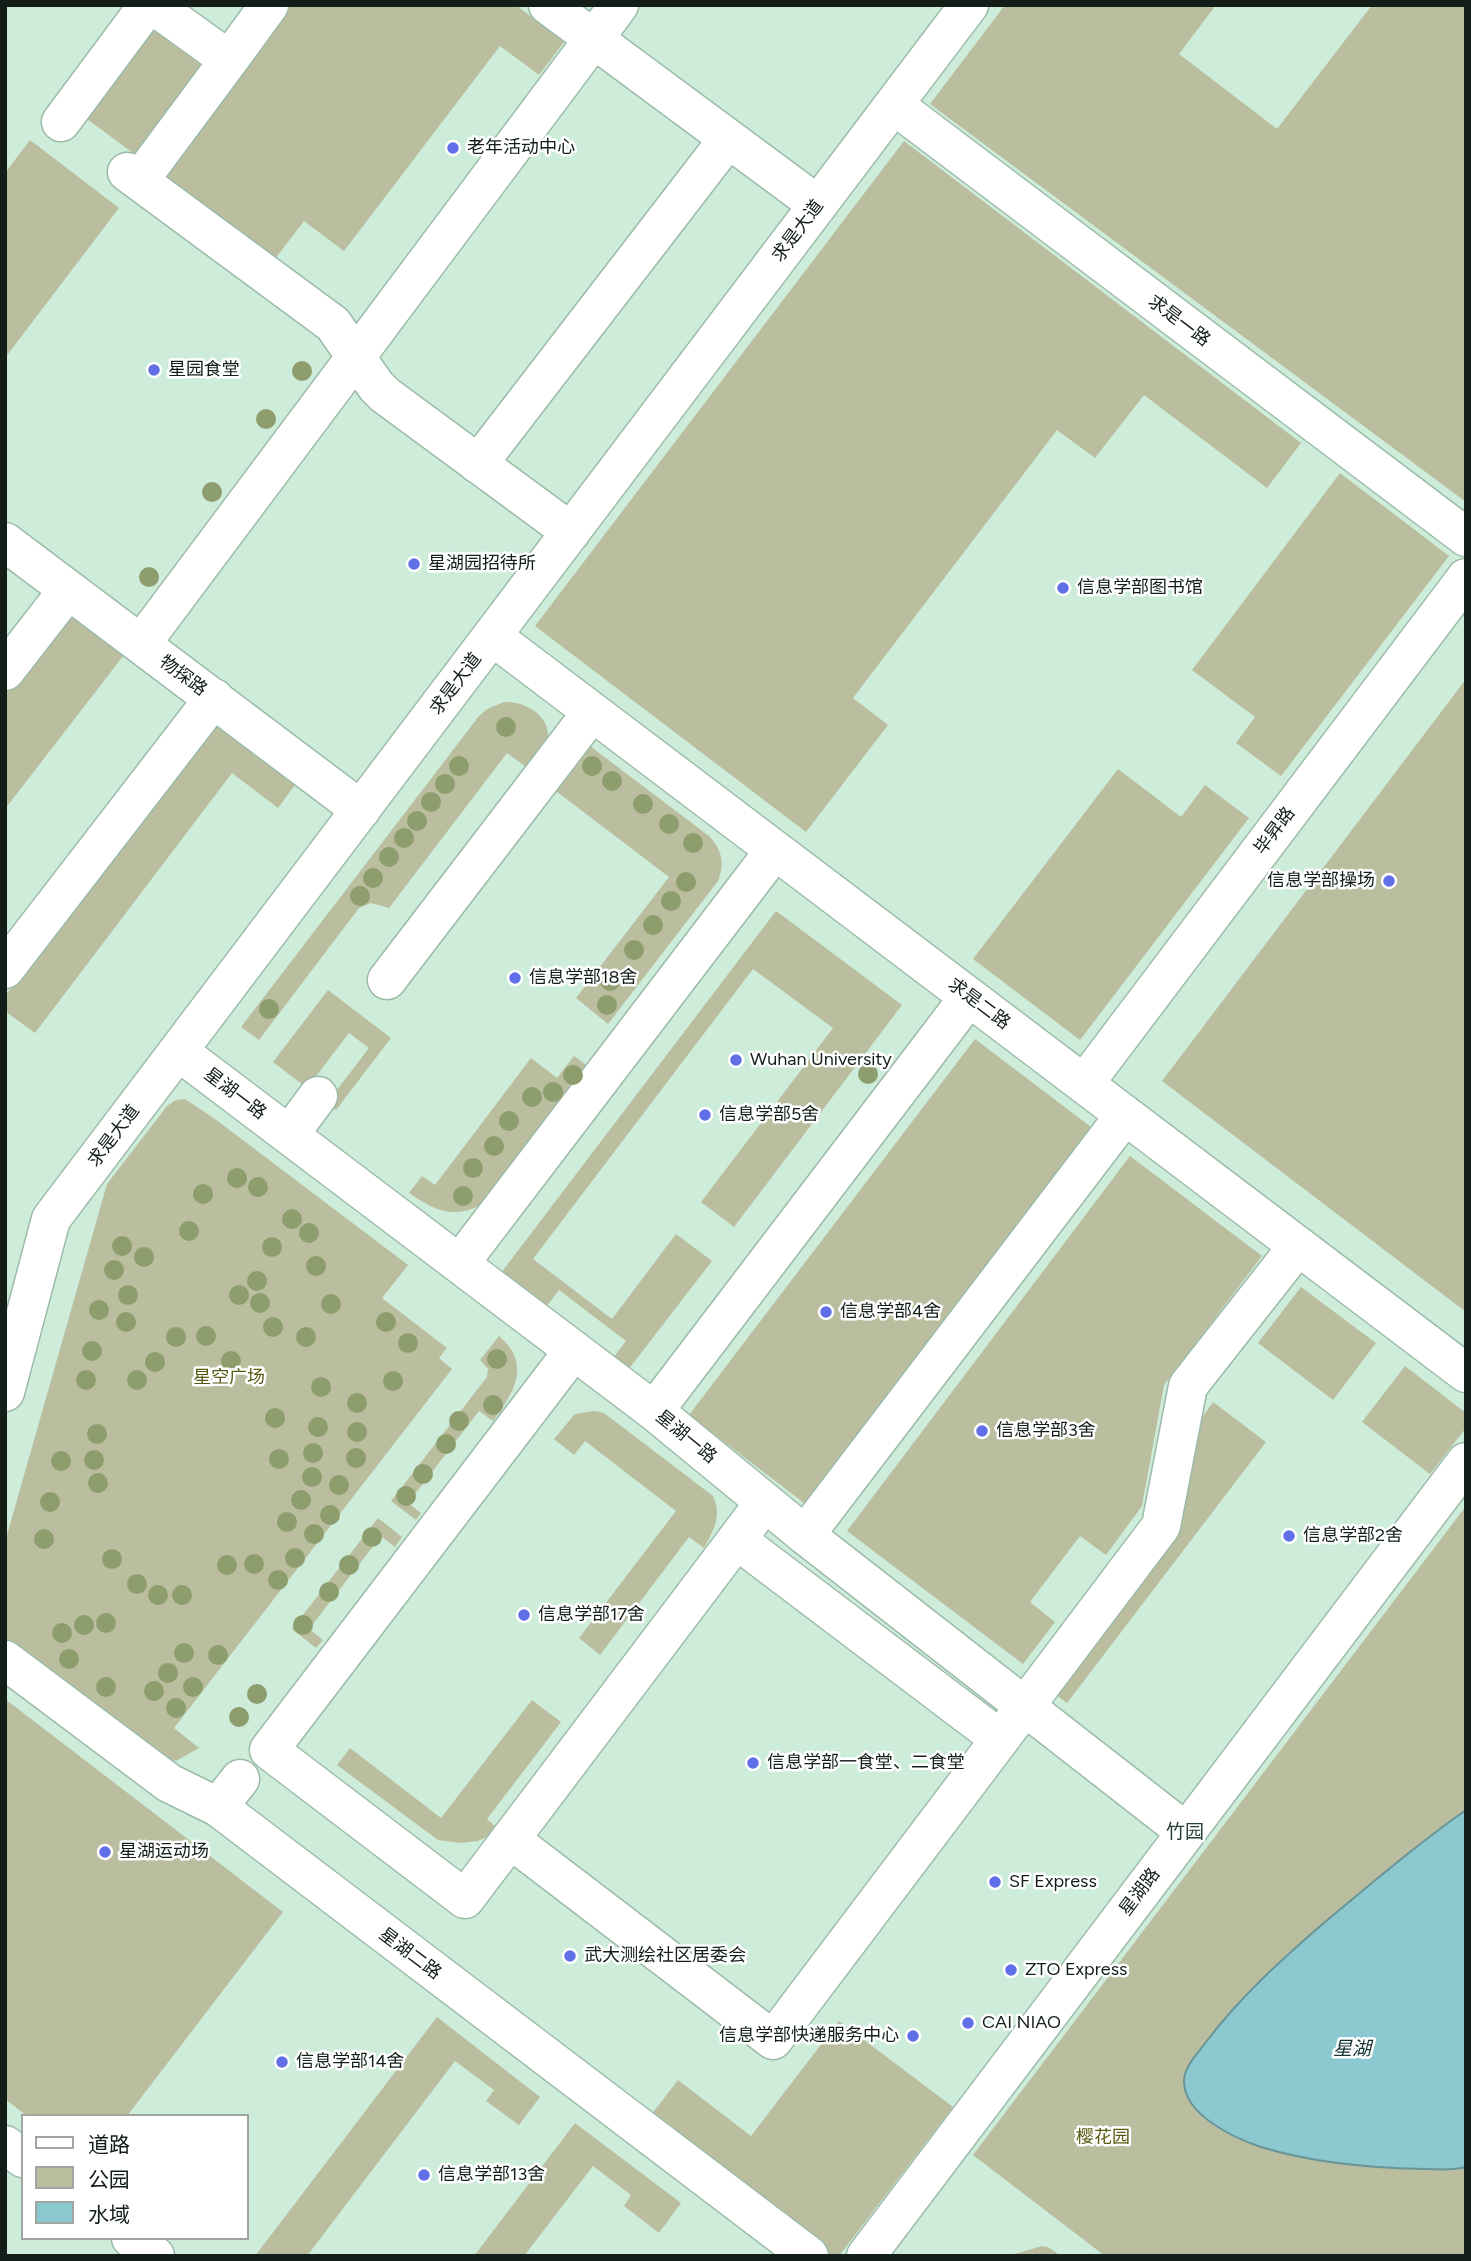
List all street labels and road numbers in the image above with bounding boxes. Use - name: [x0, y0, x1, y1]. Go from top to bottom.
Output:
- street label: 求是大道: [768, 196, 828, 266]
- street label: 求是一路: [1144, 291, 1214, 351]
- street label: 求是大道: [426, 649, 486, 719]
- street label: 物探路: [155, 651, 211, 701]
- street label: 毕昇路: [1250, 803, 1300, 859]
- street label: 求是二路: [944, 974, 1014, 1034]
- street label: 星湖一路: [200, 1064, 270, 1124]
- street label: 求是大道: [84, 1101, 144, 1171]
- street label: 星湖一路: [651, 1406, 721, 1468]
- street label: 星湖路: [1115, 1864, 1165, 1920]
- street label: 星湖二路: [375, 1924, 445, 1984]

